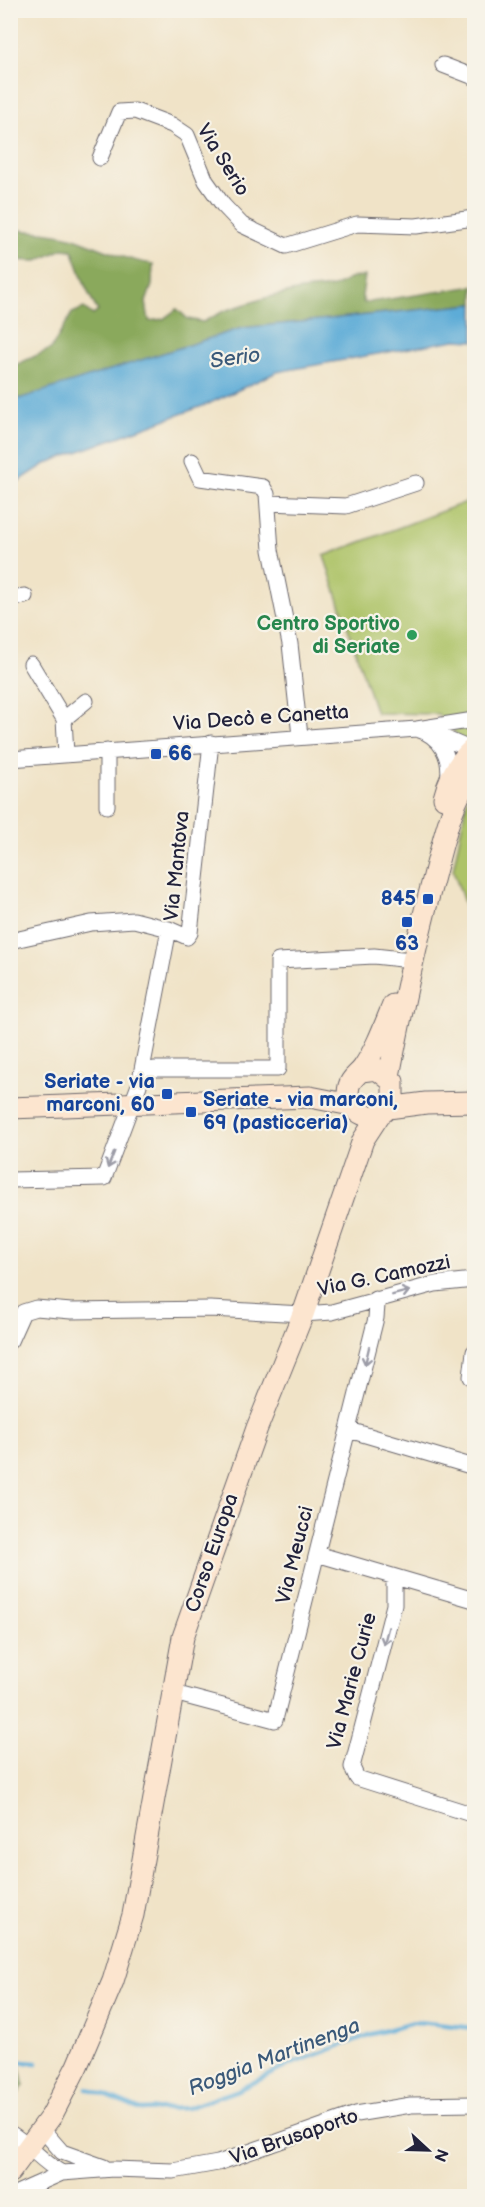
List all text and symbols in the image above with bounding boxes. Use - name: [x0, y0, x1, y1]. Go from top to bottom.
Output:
- street label: Via Serio: [191, 119, 255, 201]
- water label: Serio: [208, 342, 262, 374]
- place label: Centro Sportivo di Seriate: [257, 612, 400, 659]
- marker: Centro Sportivo di Seriate: [405, 628, 419, 642]
- street label: Via Decò e Canetta: [172, 700, 350, 736]
- place label: 66: [168, 742, 192, 766]
- marker: 66: [149, 747, 163, 761]
- street label: Via Mantova: [159, 809, 195, 923]
- place label: 845: [381, 887, 416, 911]
- marker: 845: [421, 892, 435, 906]
- marker: 63: [400, 915, 414, 929]
- place label: 63: [395, 932, 419, 956]
- place label: Seriate - via marconi, 60: [44, 1070, 155, 1117]
- marker: Seriate - via marconi, 60: [160, 1087, 174, 1101]
- place label: Seriate - via marconi, 69 (pasticceria): [203, 1088, 398, 1135]
- marker: Seriate - via marconi, 69 (pasticceria): [184, 1105, 198, 1119]
- one-way arrow: [105, 1150, 116, 1169]
- street label: Via G. Camozzi: [316, 1250, 452, 1302]
- one-way arrow: [391, 1286, 410, 1298]
- one-way arrow: [360, 1346, 372, 1365]
- street label: Corso Europa: [180, 1490, 244, 1616]
- street label: Via Meucci: [271, 1504, 319, 1606]
- street label: Via Marie Curie: [322, 1610, 382, 1752]
- one-way arrow: [379, 1626, 391, 1645]
- water label: Roggia Martinenga: [185, 2013, 363, 2101]
- street label: Via Brusaporto: [227, 2104, 361, 2170]
- north arrow: [398, 2120, 458, 2180]
- text: N: [429, 2146, 452, 2164]

